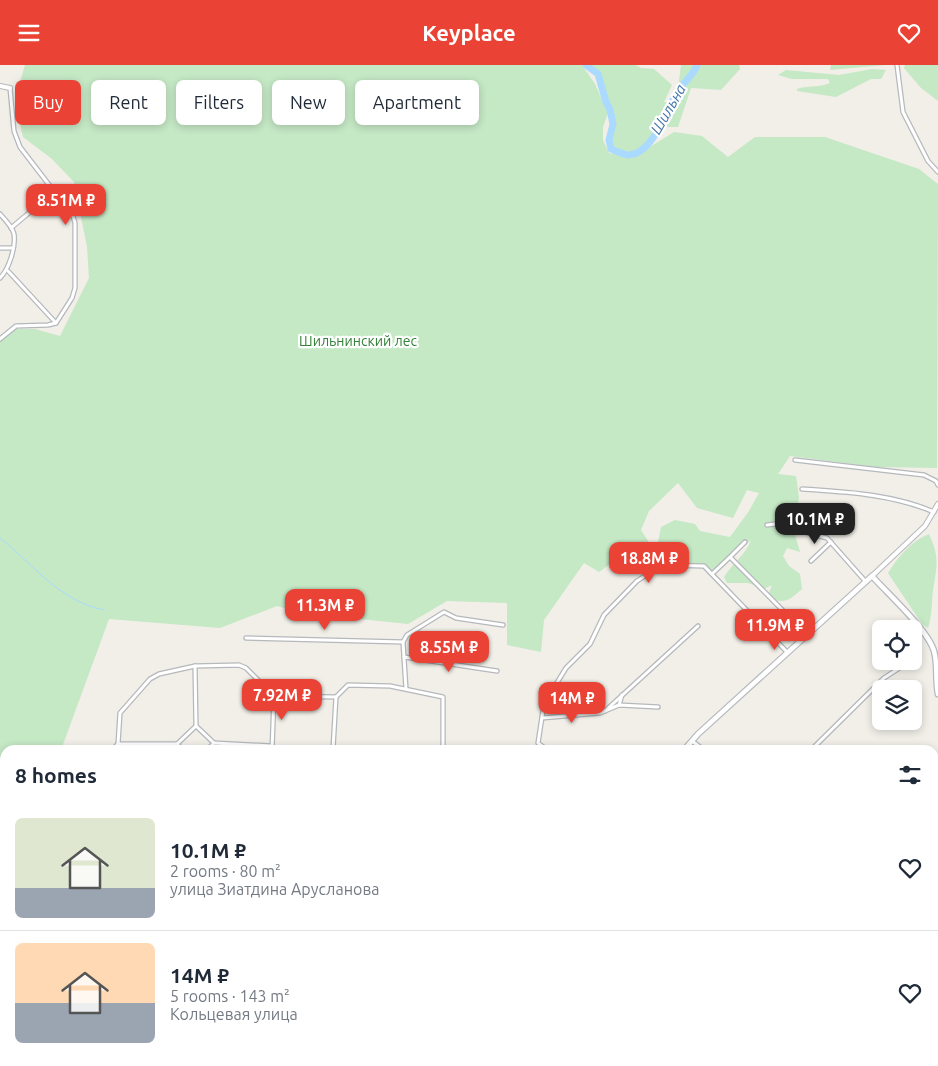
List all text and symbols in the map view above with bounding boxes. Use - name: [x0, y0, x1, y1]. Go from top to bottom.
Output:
- icon: menu: [15, 19, 43, 47]
- icon: heart: [895, 19, 923, 47]
- text: Keyplace: [422, 20, 516, 45]
- chip: Buy: [15, 80, 81, 125]
- chip: Rent: [91, 80, 166, 125]
- chip: Filters: [176, 80, 262, 125]
- chip: New: [272, 80, 345, 125]
- chip: Apartment: [355, 80, 479, 125]
- water label: Шильна: [647, 81, 689, 137]
- pin: 8.51M ₽: [20, 184, 112, 226]
- text: 8.51M ₽: [37, 191, 95, 209]
- park label: Шильнинский лес: [299, 333, 417, 349]
- pin: 10.1M ₽: [769, 503, 861, 545]
- text: 10.1M ₽: [786, 510, 844, 528]
- pin: 18.8M ₽: [603, 541, 695, 584]
- text: 18.8M ₽: [620, 549, 678, 567]
- pin: 11.3M ₽: [279, 589, 371, 631]
- text: 11.3M ₽: [296, 596, 354, 614]
- pin: 11.9M ₽: [729, 609, 821, 651]
- text: 11.9M ₽: [746, 616, 804, 634]
- map controls: [872, 620, 922, 730]
- button: locate: [872, 620, 922, 670]
- pin: 8.55M ₽: [403, 631, 495, 673]
- text: 8.55M ₽: [420, 638, 478, 656]
- pin: 7.92M ₽: [236, 679, 328, 721]
- button: layers: [872, 680, 922, 730]
- pin: 14M ₽: [537, 681, 607, 724]
- text: 7.92M ₽: [253, 686, 311, 704]
- text: 14M ₽: [549, 689, 595, 707]
- icon: filters: [896, 761, 924, 789]
- text: 8 homes: [15, 763, 97, 787]
- icon: home: [55, 838, 115, 898]
- text: 10.1M ₽: [170, 838, 246, 862]
- icon: heart: [896, 854, 924, 882]
- text: 2 rooms · 80 m²: [170, 862, 281, 880]
- text: улица Зиатдина Арусланова: [170, 880, 379, 898]
- icon: home: [55, 963, 115, 1023]
- text: 14M ₽: [170, 963, 229, 987]
- icon: heart: [896, 979, 924, 1007]
- text: 5 rooms · 143 m²: [170, 987, 290, 1005]
- text: Кольцевая улица: [170, 1005, 298, 1023]

